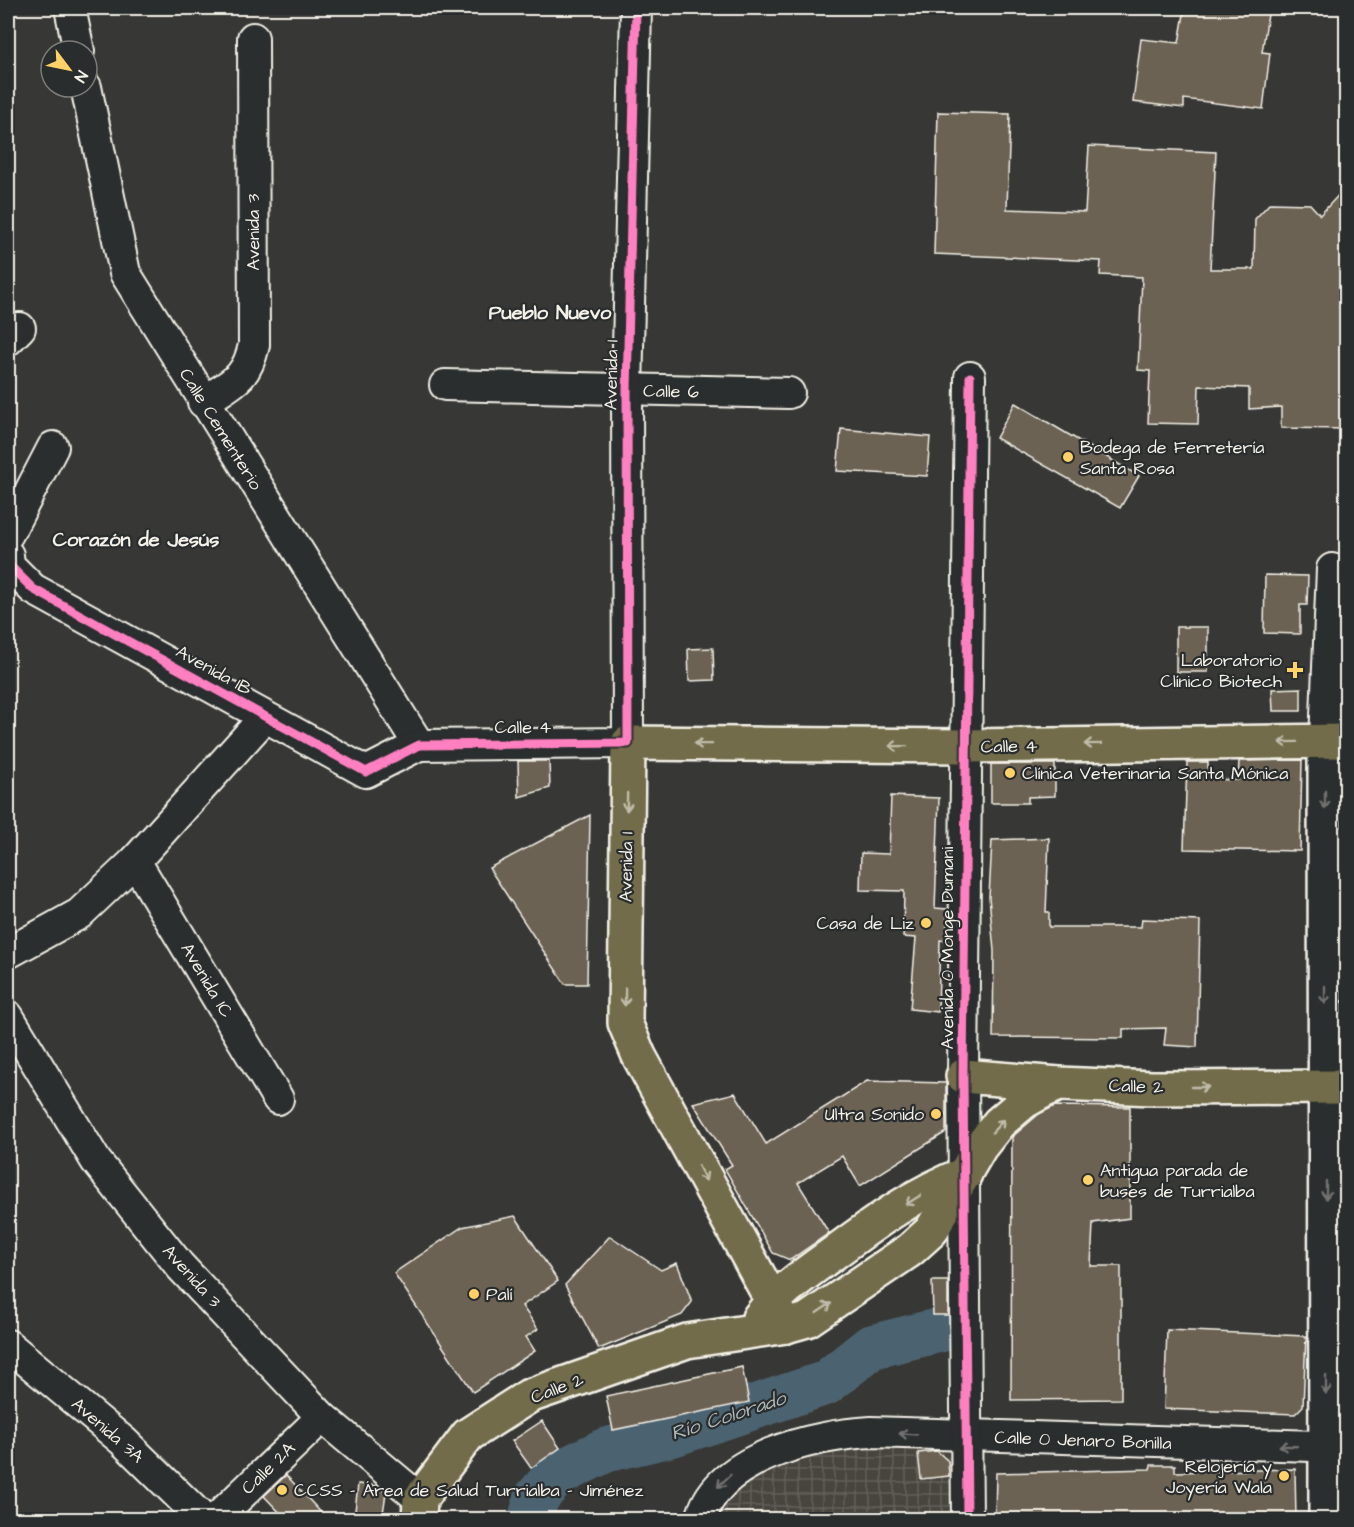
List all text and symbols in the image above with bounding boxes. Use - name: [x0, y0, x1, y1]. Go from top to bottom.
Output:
- north arrow: [39, 39, 99, 99]
- text: N: [69, 66, 93, 87]
- street label: Avenida 3: [241, 193, 266, 271]
- district label: Pueblo Nuevo: [489, 299, 612, 327]
- street label: Avenida 1: [598, 340, 625, 410]
- street label: Calle Cementerio: [173, 363, 268, 495]
- street label: Calle 6: [643, 379, 699, 404]
- place label: Bodega de Ferretería Santa Rosa: [1080, 435, 1264, 481]
- marker: Bodega de Ferretería Santa Rosa: [1061, 450, 1075, 464]
- district label: Corazón de Jesús: [53, 526, 219, 554]
- street label: Avenida 1B: [171, 639, 256, 702]
- place label: Laboratorio Clínico Biotech: [1160, 648, 1282, 694]
- marker: Laboratorio Clínico Biotech: [1286, 661, 1304, 679]
- street label: Calle 4: [495, 715, 551, 740]
- street label: Calle 4: [980, 734, 1038, 759]
- one-way arrow: [1279, 736, 1299, 748]
- one-way arrow: [694, 738, 714, 750]
- one-way arrow: [1084, 739, 1104, 750]
- one-way arrow: [889, 740, 909, 752]
- place label: Clínica Veterinaria Santa Mónica: [1022, 761, 1288, 786]
- marker: Clínica Veterinaria Santa Mónica: [1003, 766, 1017, 780]
- one-way arrow: [1319, 789, 1331, 809]
- one-way arrow: [621, 791, 633, 811]
- street label: Avenida 1: [613, 832, 640, 902]
- street label: Avenida 0 Monge Dumani: [935, 847, 961, 1049]
- place label: Casa de Liz: [816, 911, 914, 936]
- marker: Casa de Liz: [919, 916, 933, 930]
- street label: Avenida 1C: [174, 938, 239, 1022]
- one-way arrow: [1319, 984, 1331, 1004]
- one-way arrow: [619, 986, 631, 1006]
- street label: Calle 2: [1108, 1073, 1165, 1100]
- one-way arrow: [1189, 1081, 1209, 1093]
- place label: Ultra Sonido: [825, 1102, 924, 1127]
- marker: Ultra Sonido: [929, 1107, 943, 1121]
- one-way arrow: [991, 1119, 1005, 1134]
- place label: Antigua parada de buses de Turrialba: [1100, 1158, 1255, 1204]
- one-way arrow: [697, 1163, 708, 1181]
- marker: Antigua parada de buses de Turrialba: [1081, 1173, 1095, 1187]
- one-way arrow: [1320, 1179, 1332, 1199]
- one-way arrow: [905, 1194, 922, 1206]
- street label: Avenida 3: [157, 1239, 227, 1313]
- place label: Palí: [486, 1282, 512, 1307]
- marker: Palí: [467, 1287, 481, 1301]
- one-way arrow: [815, 1302, 831, 1314]
- street label: Calle 2: [527, 1367, 588, 1410]
- one-way arrow: [1320, 1374, 1332, 1394]
- water label: Río Colorado: [667, 1384, 791, 1448]
- street label: Avenida 3A: [66, 1392, 150, 1469]
- street label: Calle 0 Jenaro Bonilla: [994, 1425, 1172, 1456]
- one-way arrow: [899, 1429, 919, 1440]
- street label: Calle 2A: [236, 1436, 301, 1500]
- one-way arrow: [1279, 1440, 1299, 1451]
- place label: Relojería y Joyería Wala: [1166, 1454, 1272, 1501]
- marker: Relojería y Joyería Wala: [1277, 1469, 1291, 1483]
- one-way arrow: [717, 1474, 731, 1489]
- place label: CCSS - Área de Salud Turrialba - Jiménez: [294, 1478, 643, 1503]
- marker: CCSS - Área de Salud Turrialba - Jiménez: [275, 1483, 289, 1497]

